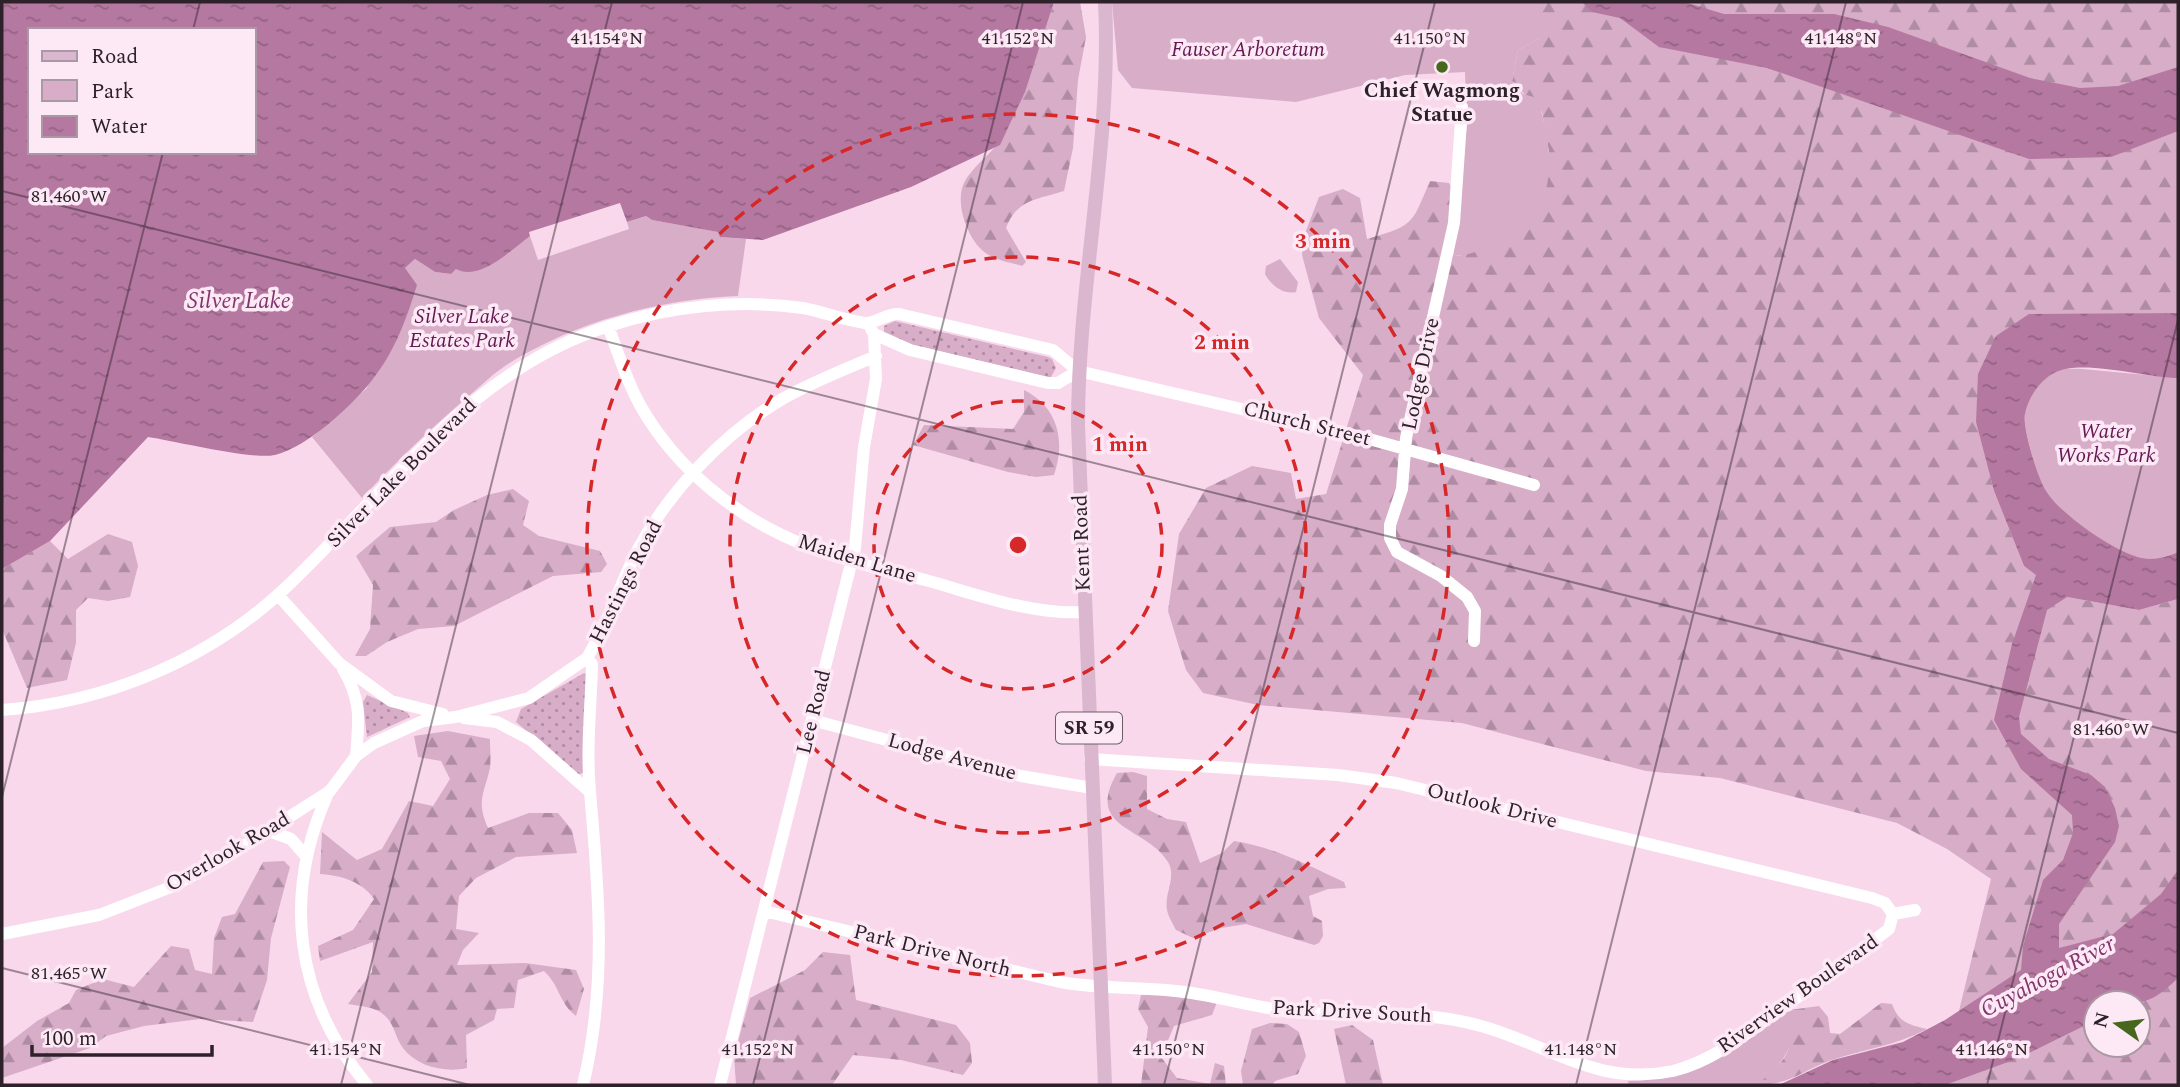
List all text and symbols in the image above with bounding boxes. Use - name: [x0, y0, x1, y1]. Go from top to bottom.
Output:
- text: 41.154°N: [571, 25, 643, 52]
- text: 41.152°N: [982, 25, 1054, 52]
- text: 41.150°N: [1394, 25, 1466, 52]
- text: 41.148°N: [1805, 25, 1877, 52]
- legend: [28, 28, 256, 154]
- park label: Fauser Arboretum: [1171, 34, 1325, 66]
- text: Road: [91, 41, 138, 73]
- marker: Chief Wagmong Statue: [1434, 59, 1450, 75]
- place label: Chief Wagmong Statue: [1364, 75, 1520, 131]
- text: Park: [91, 76, 135, 108]
- text: Water: [91, 111, 147, 143]
- text: 81.460°W: [31, 183, 107, 210]
- text: 3 min: [1295, 226, 1351, 258]
- water label: Silver Lake: [187, 284, 291, 319]
- park label: Silver Lake Estates Park: [409, 301, 515, 357]
- street label: Lodge Drive: [1393, 315, 1449, 433]
- text: 2 min: [1194, 327, 1250, 359]
- street label: Silver Lake Boulevard: [319, 390, 485, 556]
- street label: Church Street: [1240, 393, 1374, 455]
- park label: Water Works Park: [2057, 416, 2156, 472]
- text: 1 min: [1092, 429, 1148, 461]
- street label: Kent Road: [1064, 494, 1100, 592]
- street label: Hastings Road: [581, 515, 671, 649]
- street label: Maiden Lane: [794, 526, 920, 592]
- centre of rings: [1006, 533, 1030, 557]
- street label: Lee Road: [788, 666, 840, 758]
- road number: SR 59: [1056, 712, 1122, 744]
- text: 81.460°W: [2073, 716, 2149, 743]
- street label: Lodge Avenue: [884, 724, 1020, 790]
- street label: Outlook Drive: [1423, 774, 1561, 838]
- street label: Overlook Road: [160, 803, 296, 901]
- street label: Park Drive North: [850, 916, 1014, 986]
- street label: Riverview Boulevard: [1711, 926, 1885, 1062]
- water label: Cuyahoga River: [1974, 926, 2123, 1027]
- text: 81.465°W: [31, 960, 107, 987]
- north arrow: [2082, 989, 2152, 1059]
- street label: Park Drive South: [1271, 992, 1433, 1032]
- text: N: [2086, 1009, 2118, 1031]
- scale bar: [32, 1014, 212, 1058]
- text: 100 m: [42, 1023, 97, 1055]
- text: 41.154°N: [310, 1036, 382, 1063]
- text: 41.152°N: [722, 1036, 794, 1063]
- text: 41.150°N: [1133, 1036, 1205, 1063]
- text: 41.148°N: [1545, 1036, 1617, 1063]
- text: 41.146°N: [1956, 1036, 2028, 1063]

